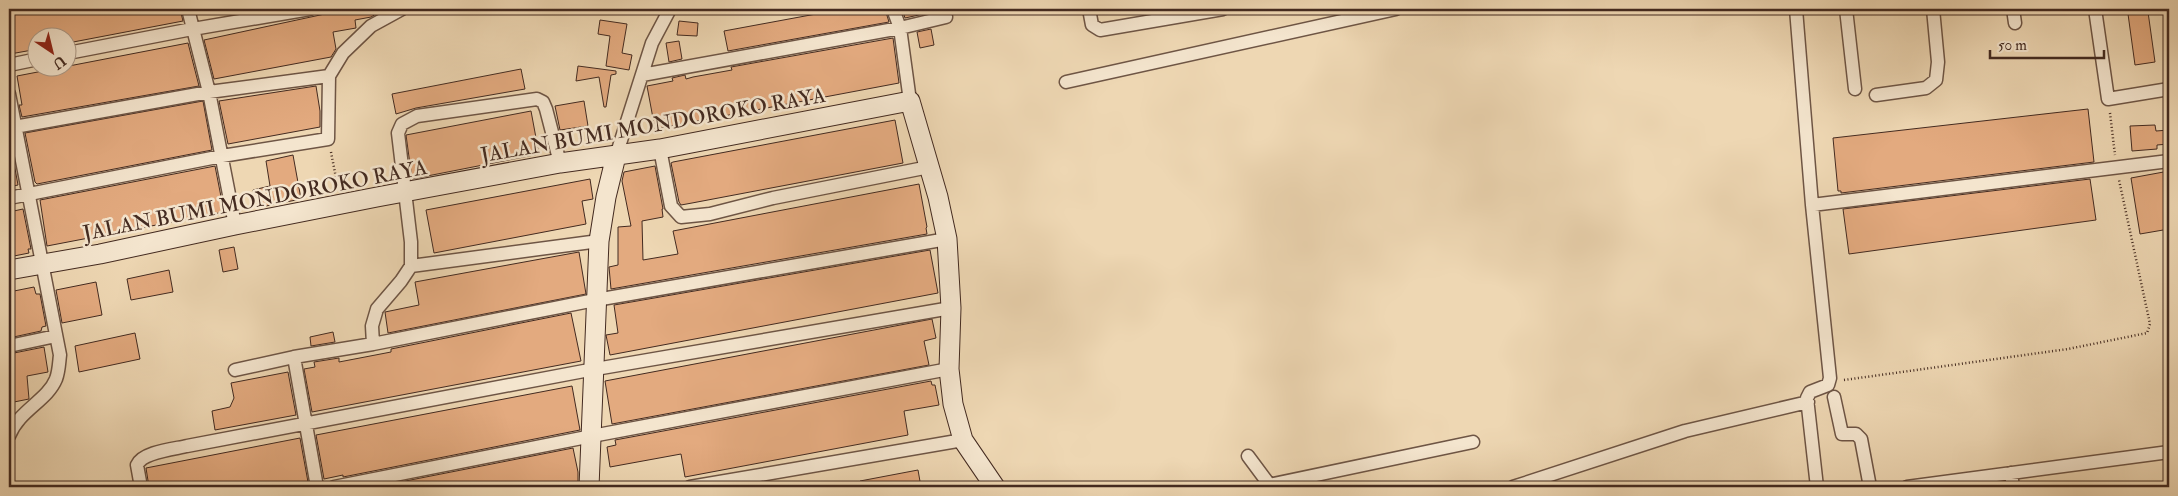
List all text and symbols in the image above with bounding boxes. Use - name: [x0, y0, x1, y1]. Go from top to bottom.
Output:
- north arrow: [28, 28, 78, 78]
- scale bar: [1990, 28, 2104, 60]
- text: 50 m: [1998, 36, 2027, 55]
- text: U: [49, 52, 69, 73]
- street label: JALAN BUMI MONDOROKO RAYA: [477, 82, 828, 169]
- street label: JALAN BUMI MONDOROKO RAYA: [80, 154, 429, 247]

